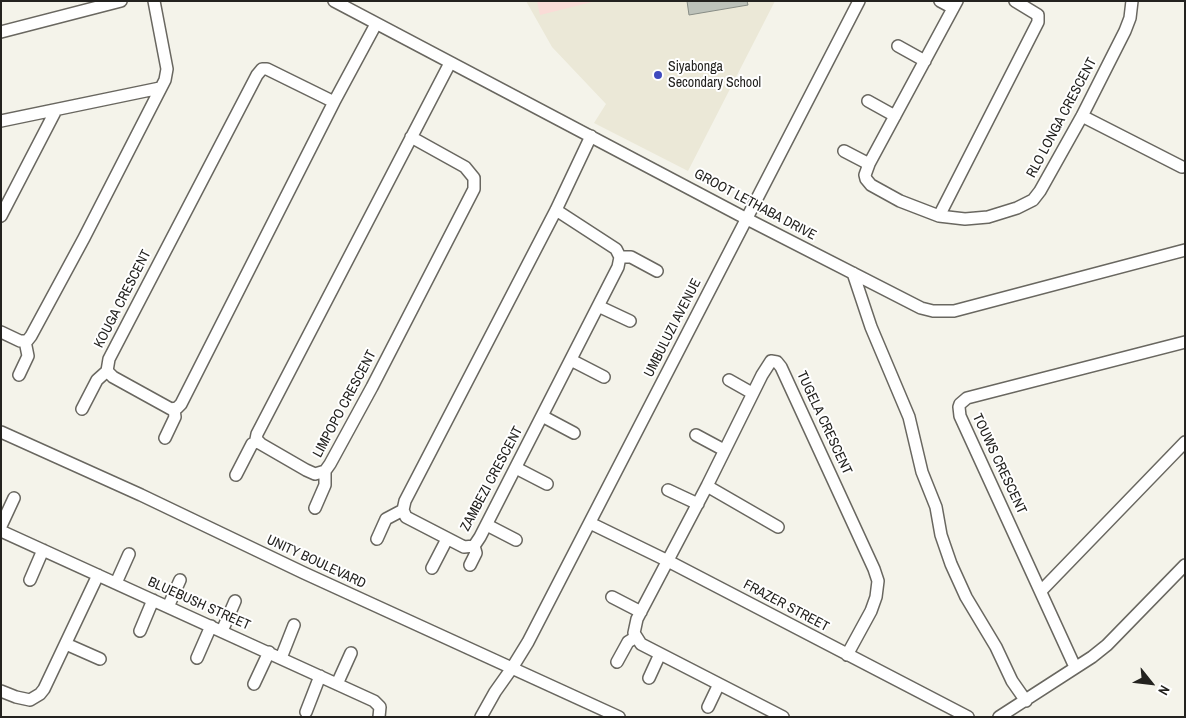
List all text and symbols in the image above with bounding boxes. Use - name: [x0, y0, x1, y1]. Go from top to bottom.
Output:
- street label: RLO LONGA CRESCENT: [1023, 55, 1101, 181]
- place label: Siyabonga Secondary School: [668, 59, 761, 92]
- marker: Siyabonga Secondary School: [652, 69, 664, 81]
- street label: GROOT LETHABA DRIVE: [691, 166, 819, 244]
- street label: KOUGA CRESCENT: [91, 247, 155, 351]
- street label: UMBULUZI AVENUE: [641, 276, 705, 380]
- street label: LIMPOPO CRESCENT: [310, 348, 380, 460]
- street label: TUGELA CRESCENT: [793, 369, 855, 477]
- street label: TOUWS CRESCENT: [968, 411, 1030, 517]
- street label: ZAMBEZI CRESCENT: [457, 424, 527, 534]
- street label: UNITY BOULEVARD: [264, 532, 368, 592]
- street label: BLUEBUSH STREET: [145, 574, 253, 634]
- street label: FRAZER STREET: [740, 576, 832, 636]
- north arrow: [1126, 658, 1176, 708]
- text: N: [1154, 682, 1174, 698]

